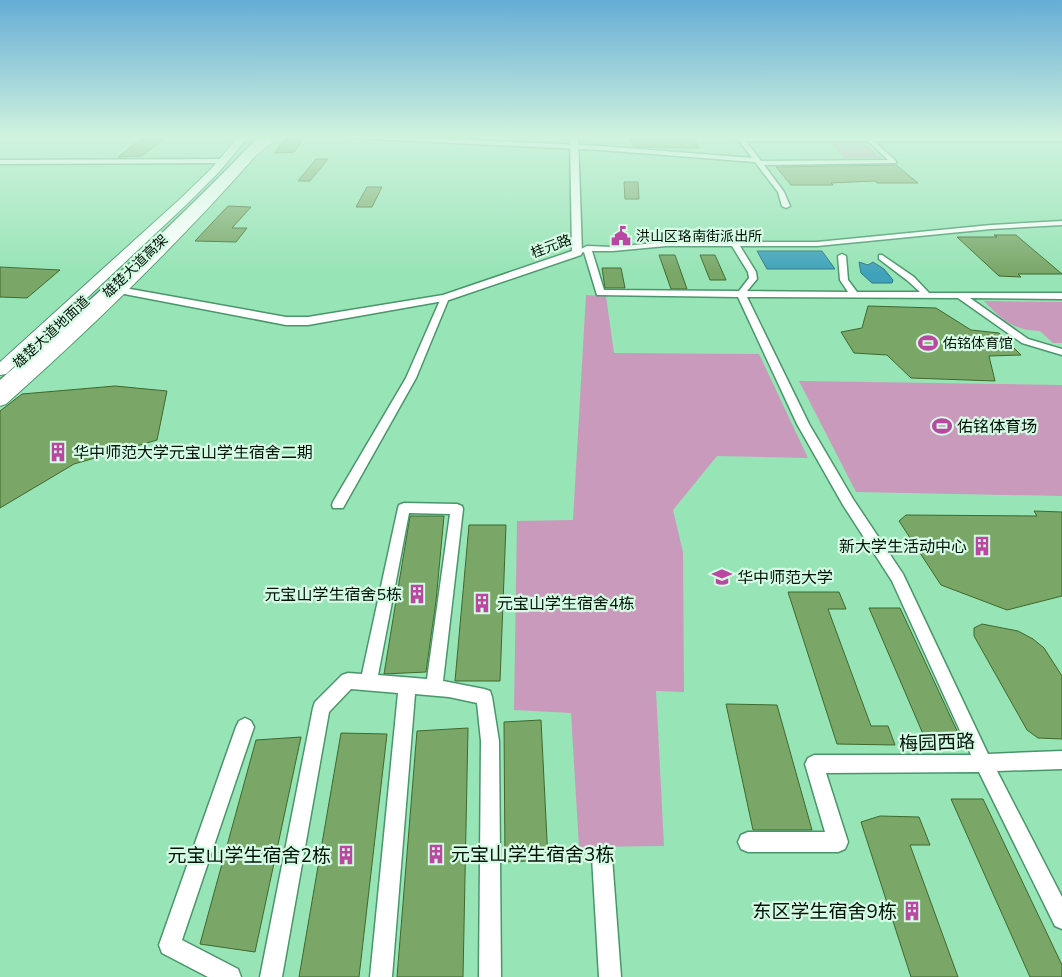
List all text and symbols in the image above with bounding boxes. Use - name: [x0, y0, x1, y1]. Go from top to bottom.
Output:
- public building icon: 洪山区珞南街派出所: [610, 225, 632, 247]
- place label: 洪山区珞南街派出所: [636, 227, 762, 246]
- street label: 雄楚大道高架: [99, 230, 172, 302]
- street label: 桂元路: [528, 230, 574, 263]
- street label: 雄楚大道地面道: [9, 292, 94, 373]
- sports icon: 佑铭体育馆: [917, 332, 939, 354]
- place label: 佑铭体育馆: [943, 334, 1013, 353]
- sports icon: 佑铭体育场: [931, 415, 953, 437]
- place label: 佑铭体育场: [957, 416, 1037, 438]
- building icon: 华中师范大学元宝山学生宿舍二期: [47, 441, 69, 463]
- place label: 华中师范大学元宝山学生宿舍二期: [73, 442, 313, 464]
- building icon: 新大学生活动中心: [971, 535, 993, 557]
- place label: 新大学生活动中心: [839, 536, 967, 558]
- school or university icon: 华中师范大学: [711, 566, 733, 588]
- place label: 华中师范大学: [737, 567, 833, 589]
- building icon: 元宝山学生宿舍5栋: [406, 583, 428, 605]
- place label: 元宝山学生宿舍5栋: [264, 584, 402, 606]
- building icon: 元宝山学生宿舍4栋: [471, 592, 493, 614]
- place label: 元宝山学生宿舍4栋: [497, 593, 635, 615]
- street label: 梅园西路: [899, 729, 975, 757]
- place label: 元宝山学生宿舍3栋: [451, 842, 614, 868]
- place label: 元宝山学生宿舍2栋: [168, 843, 331, 869]
- building icon: 元宝山学生宿舍3栋: [425, 843, 447, 865]
- building icon: 元宝山学生宿舍2栋: [335, 844, 357, 866]
- place label: 东区学生宿舍9栋: [753, 899, 897, 925]
- building icon: 东区学生宿舍9栋: [901, 900, 923, 922]

